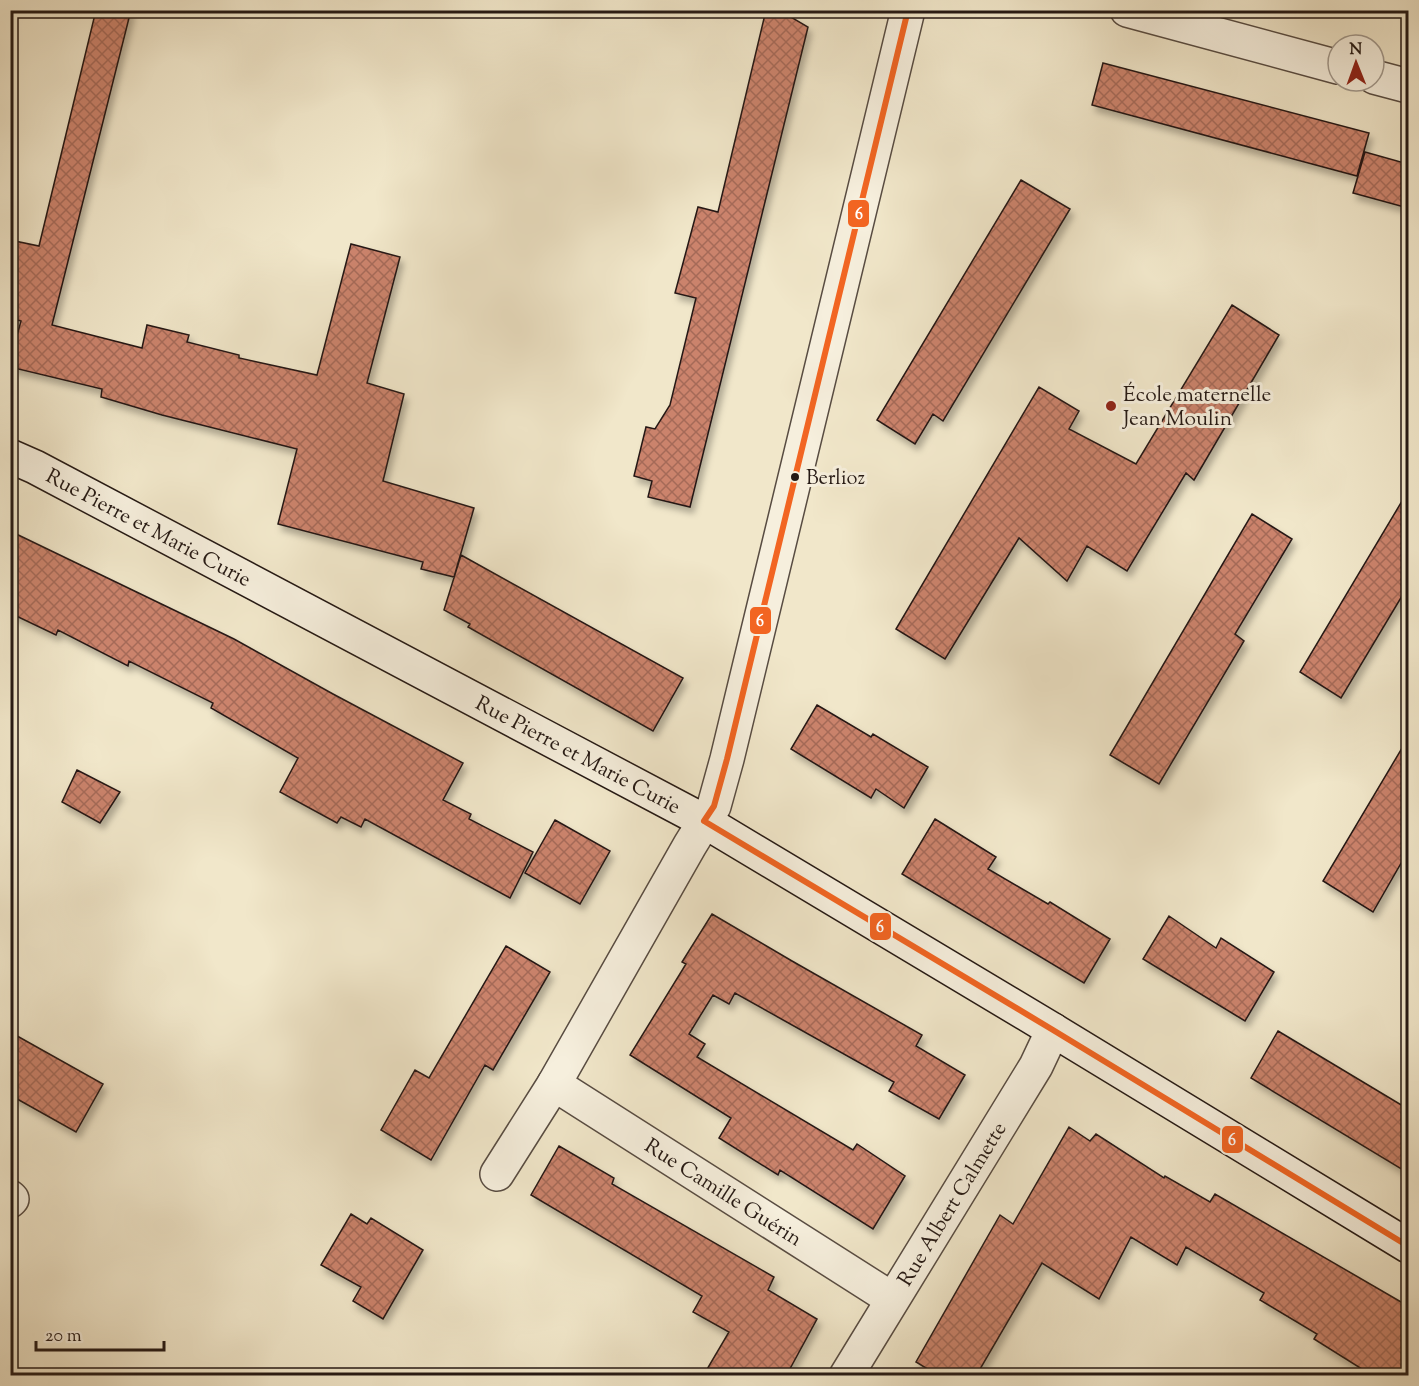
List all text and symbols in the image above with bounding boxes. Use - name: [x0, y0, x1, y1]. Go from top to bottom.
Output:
- north arrow: [1326, 33, 1386, 93]
- text: N: [1349, 39, 1363, 62]
- line badge: 6: [847, 199, 870, 228]
- text: 6: [855, 204, 863, 227]
- place label: École maternelle Jean Moulin: [1122, 381, 1271, 435]
- marker: École maternelle Jean Moulin: [1104, 399, 1118, 413]
- street label: Rue Pierre et Marie Curie: [40, 462, 256, 596]
- place label: Berlioz: [806, 465, 865, 494]
- marker: Berlioz: [789, 471, 801, 483]
- line badge: 6: [749, 606, 772, 635]
- text: 6: [756, 611, 764, 634]
- street label: Rue Pierre et Marie Curie: [469, 690, 685, 823]
- line badge: 6: [869, 912, 892, 941]
- text: 6: [876, 917, 884, 940]
- street label: Rue Albert Calmette: [891, 1117, 1015, 1293]
- line badge: 6: [1221, 1125, 1244, 1154]
- text: 6: [1228, 1130, 1236, 1153]
- street label: Rue Camille Guérin: [638, 1132, 807, 1255]
- scale bar: [36, 1314, 164, 1352]
- text: 20 m: [45, 1324, 82, 1350]

